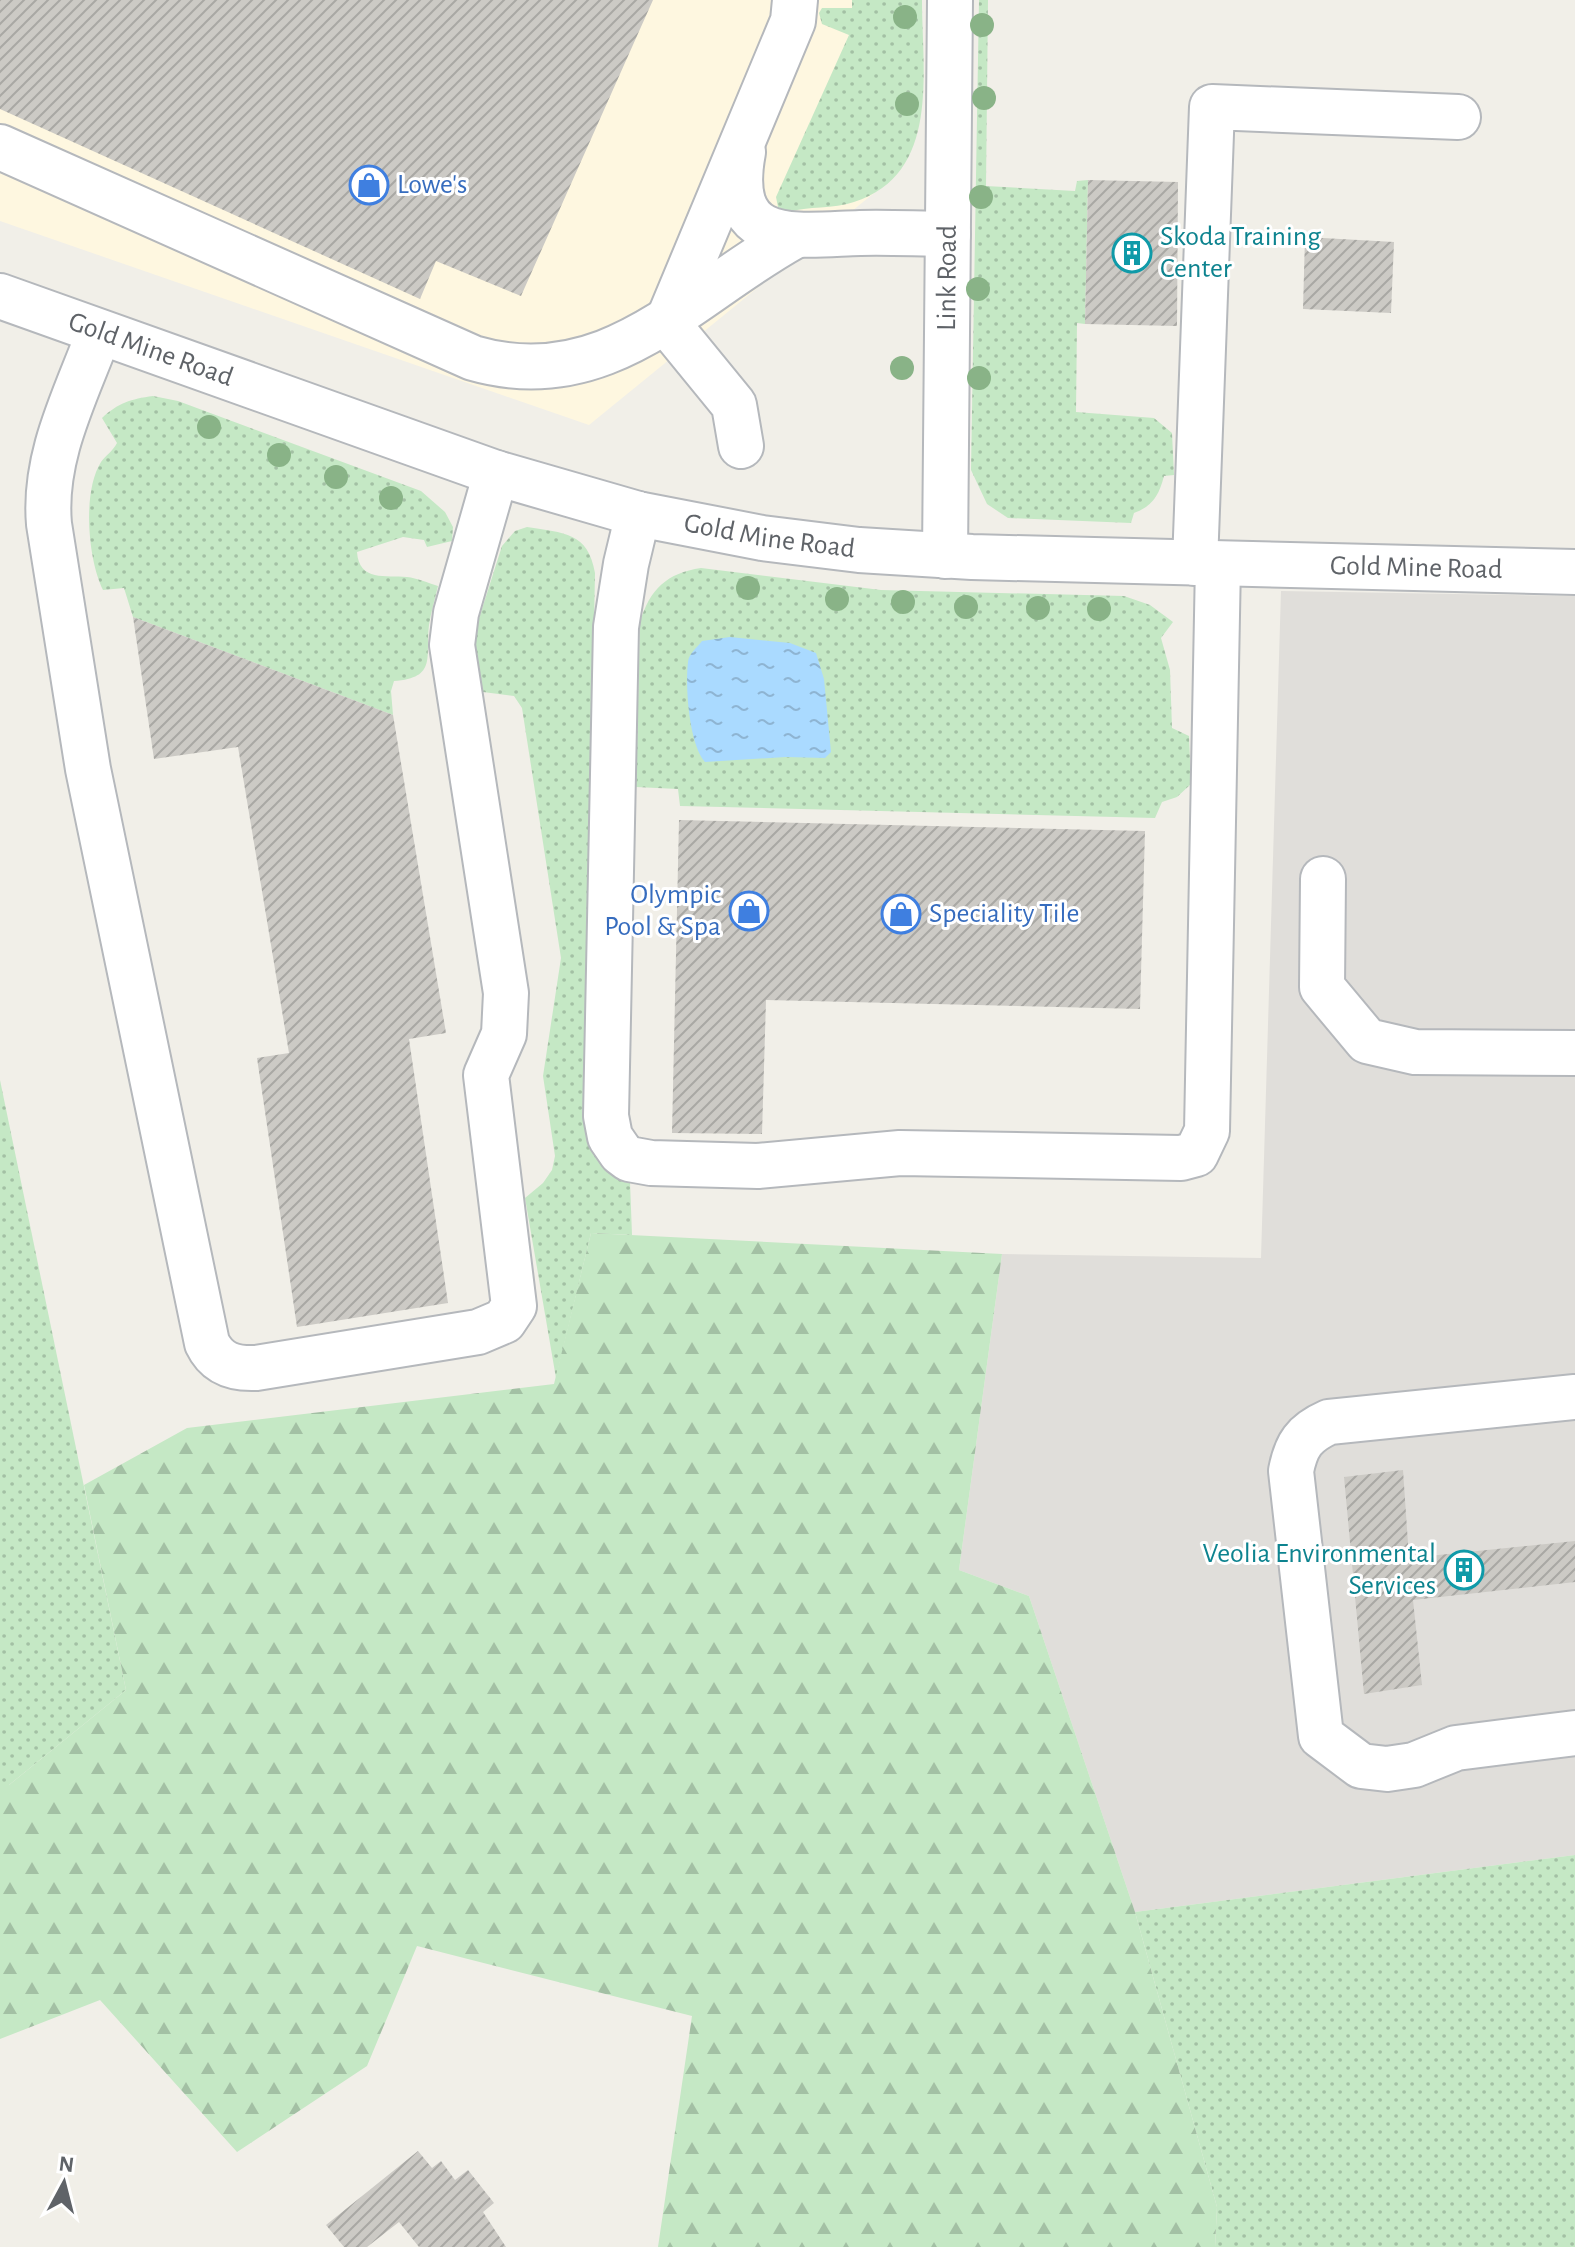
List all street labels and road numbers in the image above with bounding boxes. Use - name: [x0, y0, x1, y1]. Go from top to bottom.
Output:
- street label: Link Road: [933, 225, 962, 331]
- street label: Gold Mine Road: [65, 308, 237, 392]
- street label: Gold Mine Road: [682, 509, 857, 563]
- street label: Gold Mine Road: [1330, 552, 1503, 584]

